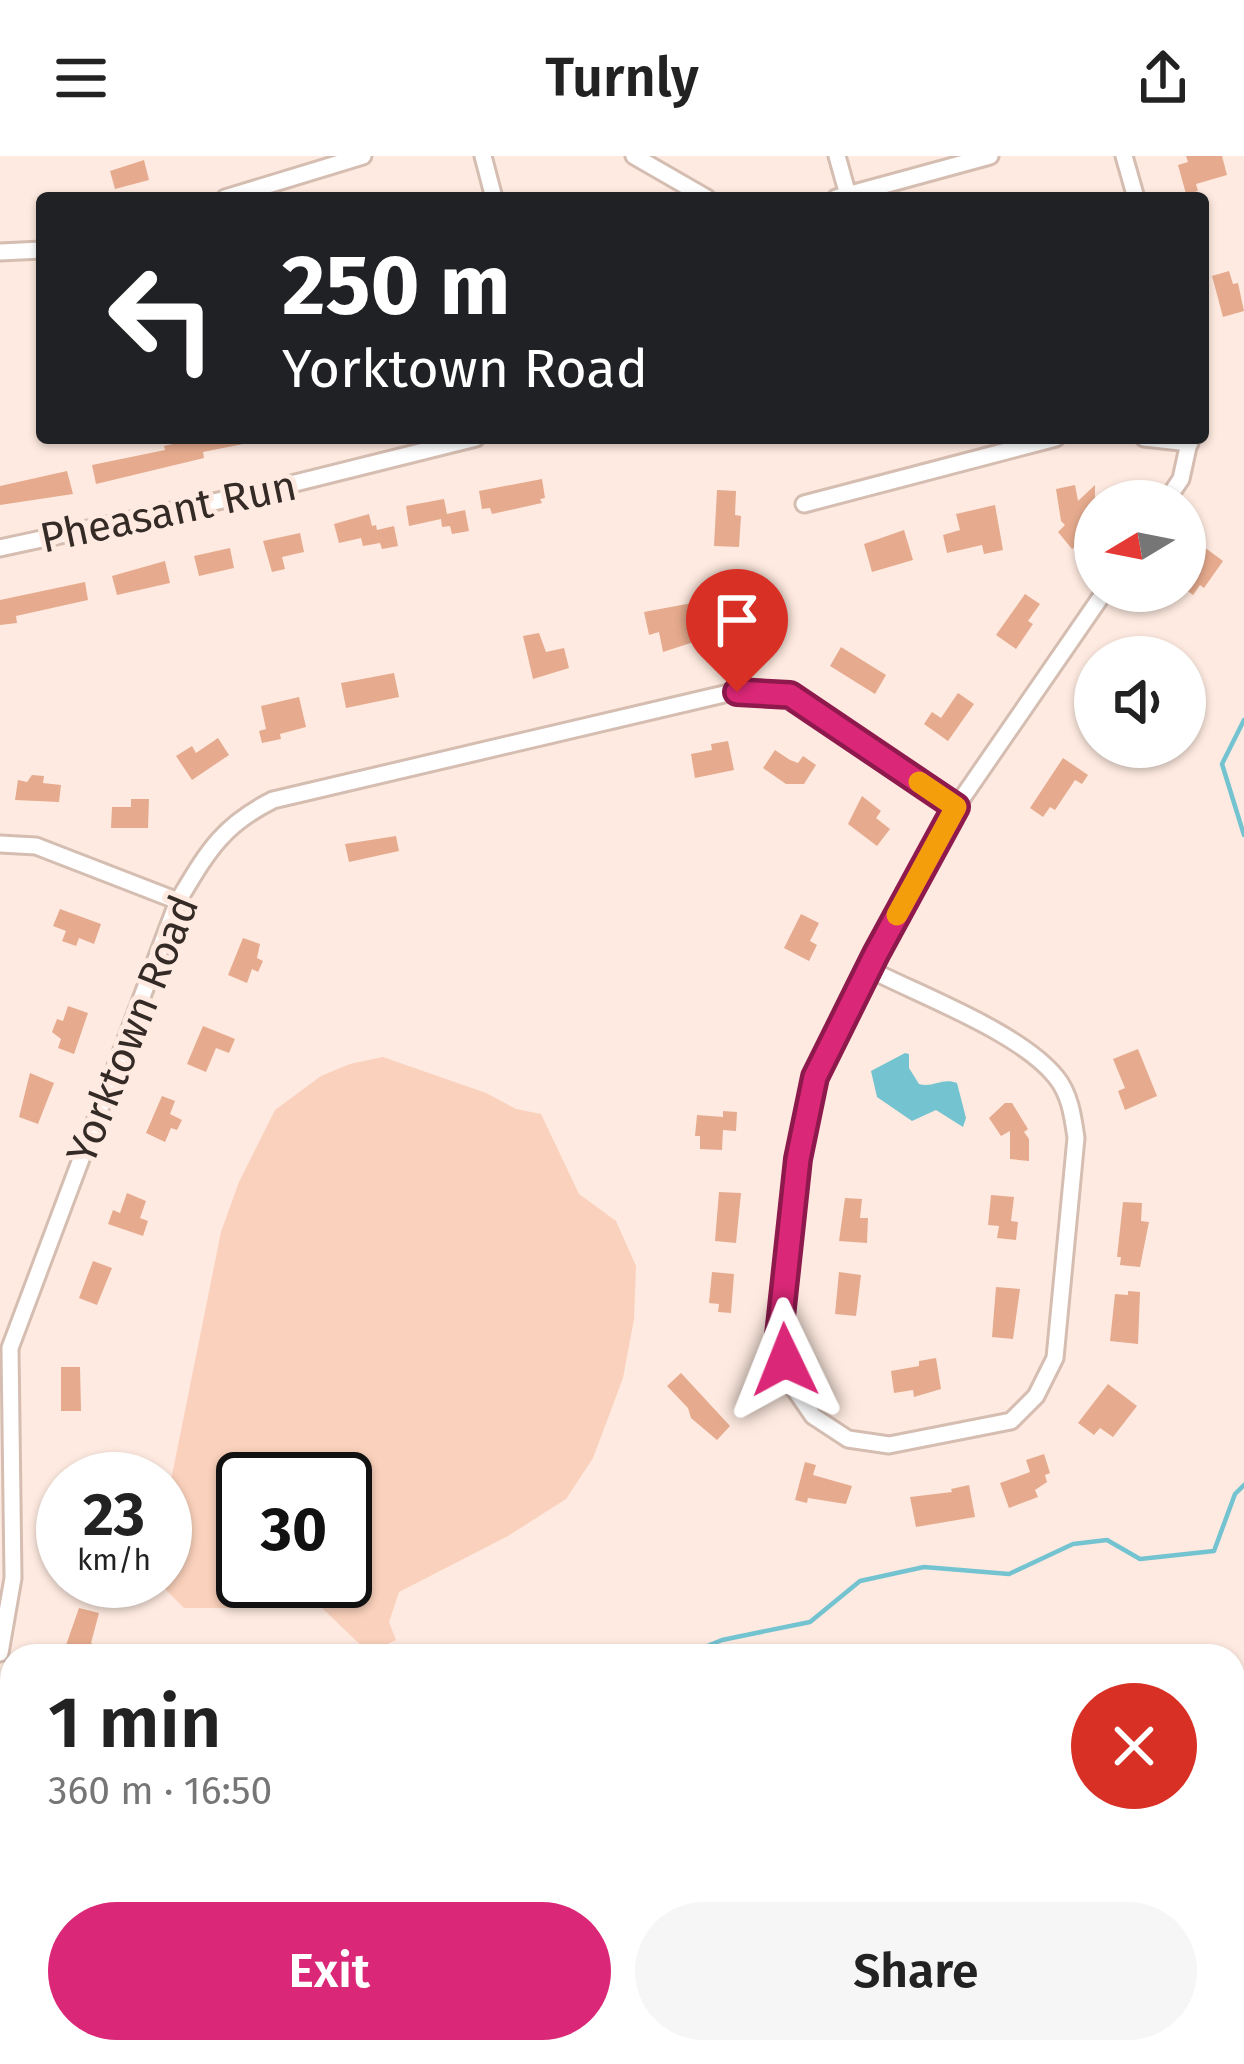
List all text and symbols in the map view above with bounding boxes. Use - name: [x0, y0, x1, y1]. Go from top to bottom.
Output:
- icon: menu: [48, 45, 114, 111]
- icon: share: [1130, 45, 1196, 111]
- text: Turnly: [545, 46, 699, 110]
- text: 250 m: [282, 235, 510, 336]
- icon: left: [84, 240, 240, 396]
- text: Yorktown Road: [282, 337, 648, 401]
- street label: Pheasant Run: [36, 460, 301, 564]
- north arrow: [1074, 480, 1206, 612]
- map controls: [1074, 480, 1206, 768]
- pin: [686, 569, 788, 692]
- icon: arrive: [704, 587, 770, 653]
- button: sound: [1074, 636, 1206, 768]
- street label: Yorktown Road: [56, 888, 209, 1171]
- position arrow: [722, 1297, 848, 1423]
- speed limit sign: 30: [216, 1452, 372, 1608]
- text: 23: [83, 1479, 145, 1551]
- text: km/h: [77, 1542, 151, 1578]
- text: 1 min: [48, 1680, 221, 1766]
- button: close: [1071, 1683, 1197, 1809]
- text: 360 m · 16:50: [48, 1768, 272, 1814]
- button: Exit: [48, 1902, 611, 2040]
- button: Share: [635, 1902, 1197, 2040]

